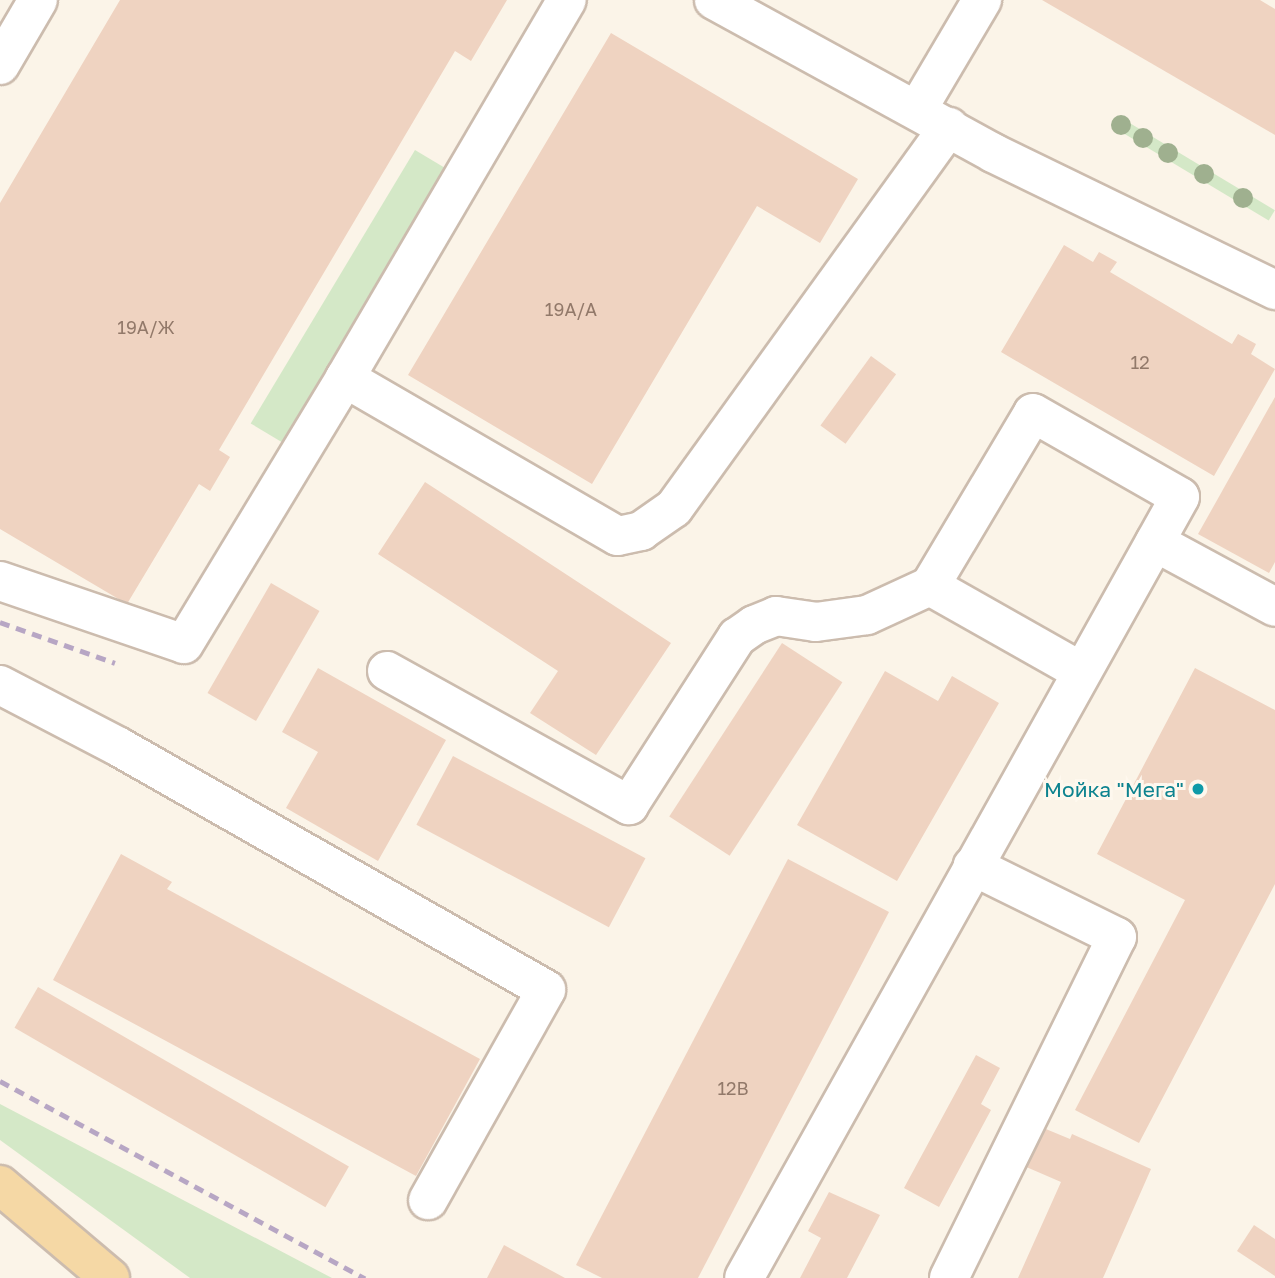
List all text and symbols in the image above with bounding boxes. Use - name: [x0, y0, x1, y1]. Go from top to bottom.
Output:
- house number: 19А/А: [545, 298, 597, 320]
- house number: 19А/Ж: [117, 316, 175, 338]
- house number: 12: [1130, 351, 1150, 373]
- place label: Мойка "Мега": [1044, 776, 1184, 802]
- marker: Мойка "Мега": [1190, 781, 1206, 797]
- house number: 12В: [717, 1077, 749, 1099]

